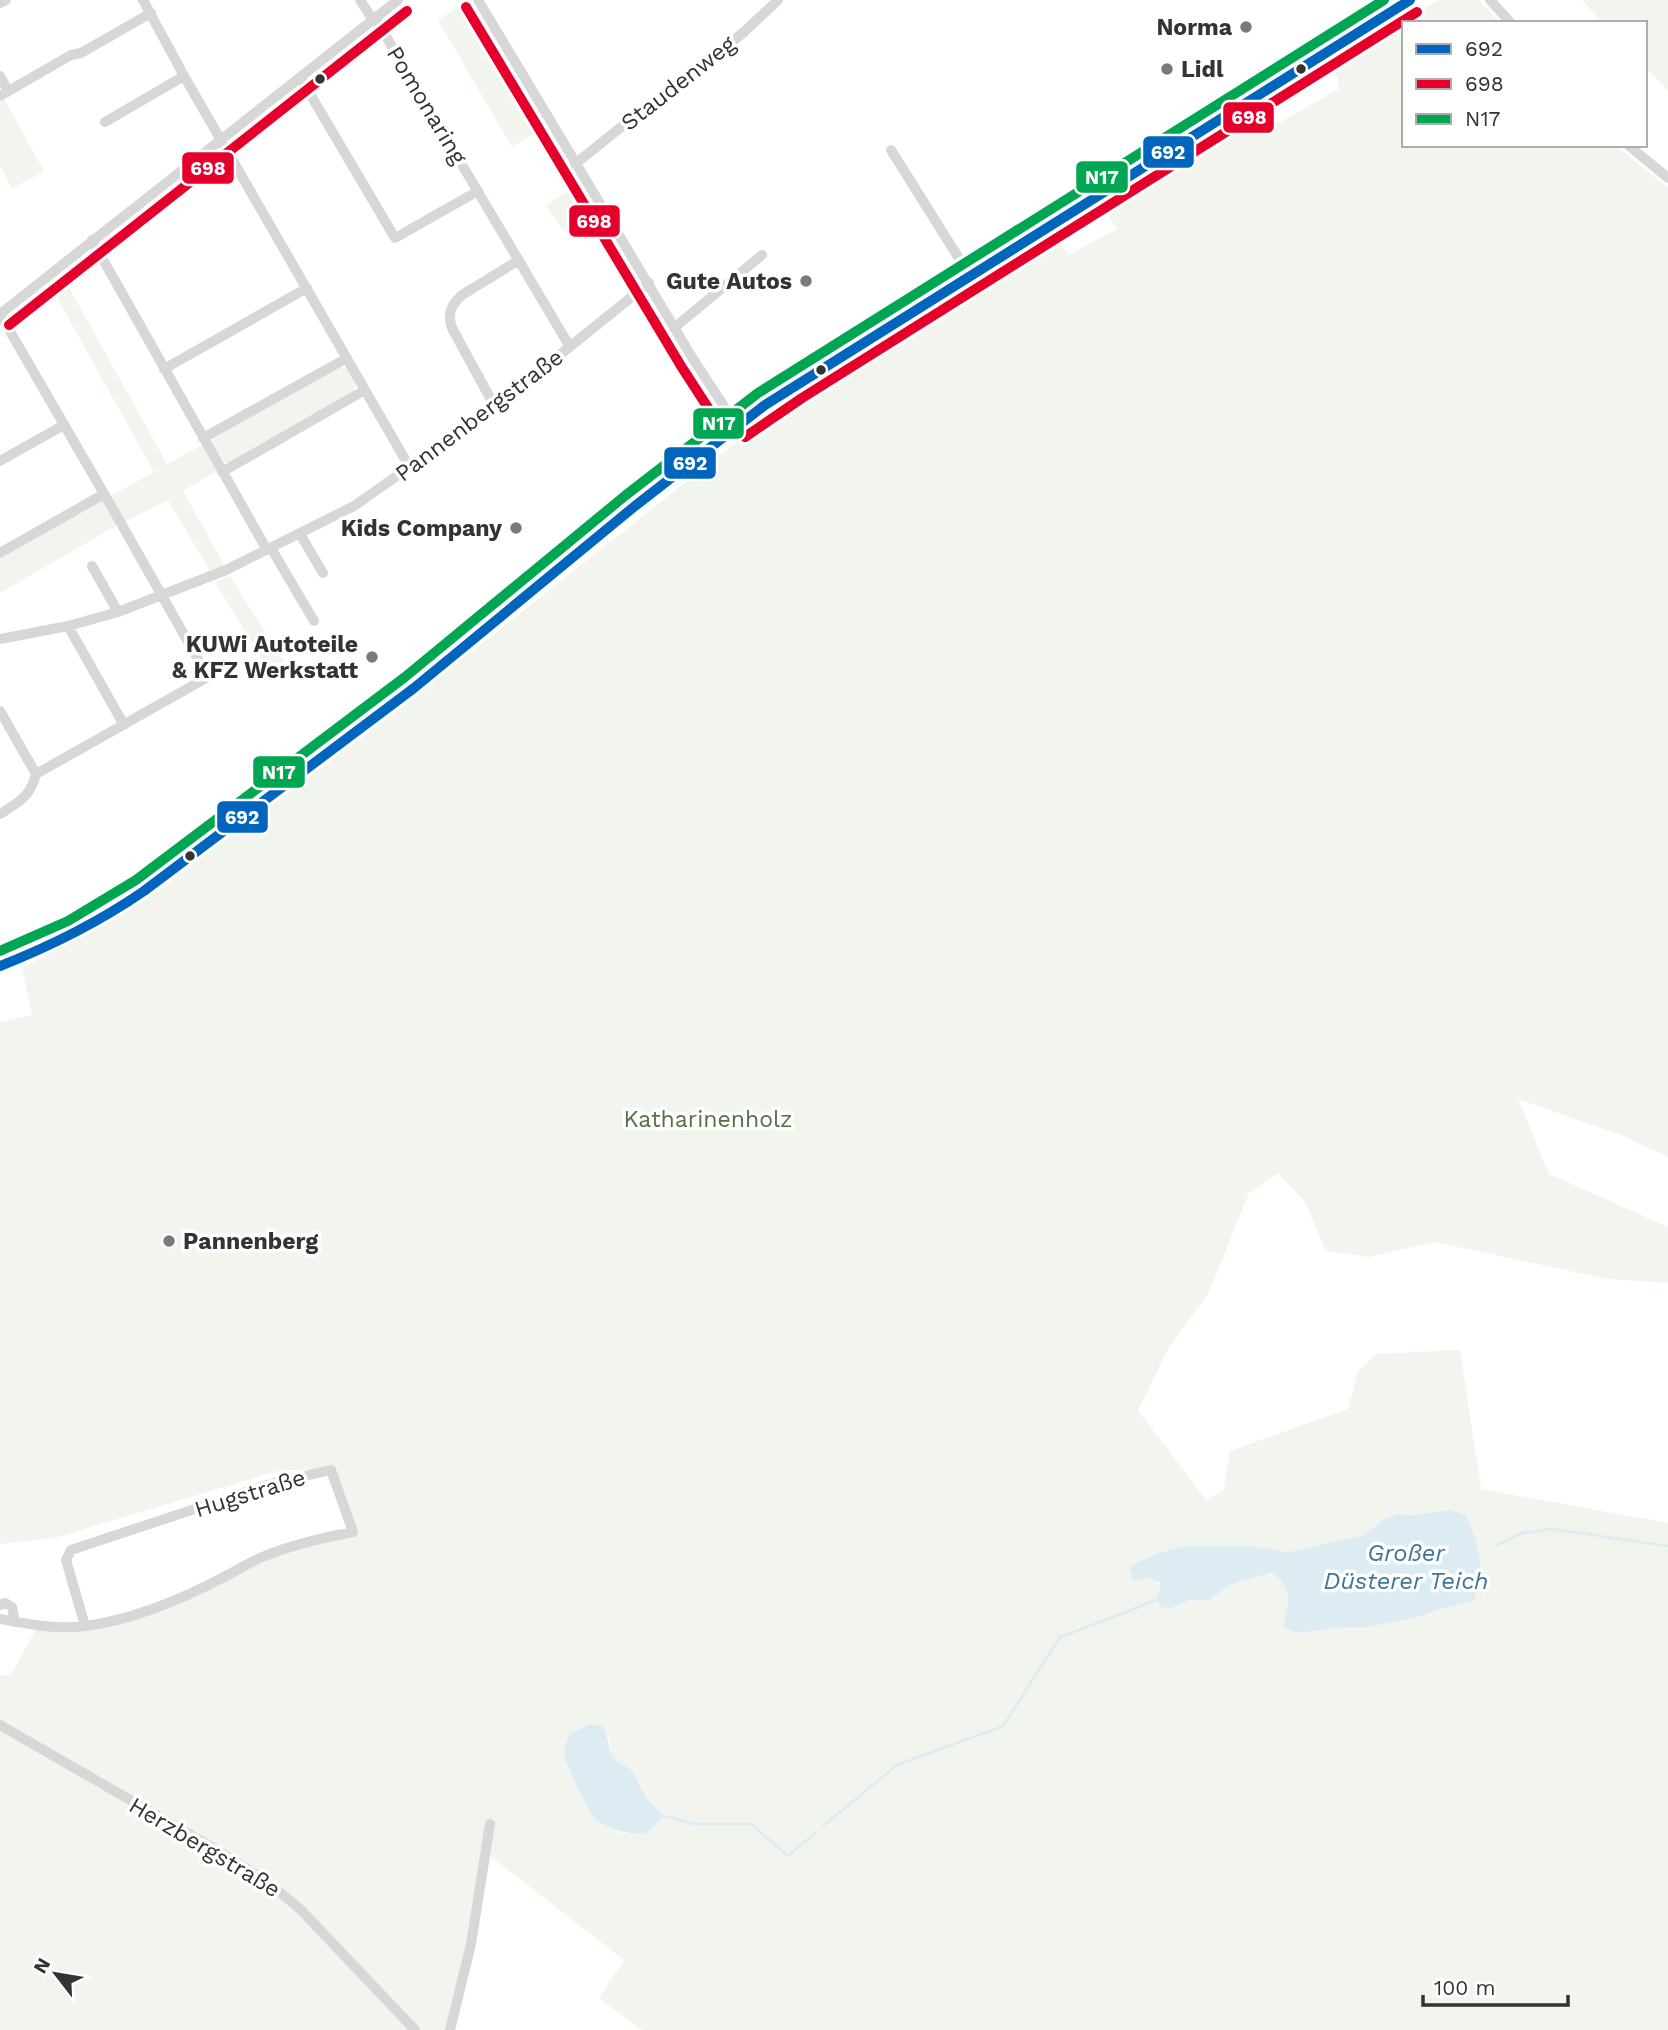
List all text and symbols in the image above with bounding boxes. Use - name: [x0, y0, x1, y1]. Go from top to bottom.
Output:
- place label: Norma: [1156, 14, 1233, 41]
- marker: Norma: [1238, 19, 1254, 35]
- legend: [1402, 21, 1647, 147]
- street label: Staudenweg: [616, 30, 741, 136]
- text: 692: [1465, 36, 1503, 61]
- street label: Pomonaring: [381, 41, 473, 170]
- place label: Lidl: [1181, 56, 1224, 83]
- marker: Lidl: [1159, 61, 1175, 77]
- unlabelled marker: [1294, 62, 1308, 76]
- text: 698: [1465, 71, 1504, 96]
- unlabelled marker: [313, 72, 327, 86]
- line badge: 698: [1222, 101, 1275, 134]
- text: 698: [1231, 106, 1267, 129]
- text: N17: [1465, 106, 1501, 131]
- line badge: 692: [1142, 135, 1195, 169]
- text: 692: [1151, 141, 1185, 164]
- line badge: 698: [181, 151, 235, 185]
- text: 698: [190, 157, 226, 180]
- line badge: N17: [1075, 160, 1129, 194]
- text: N17: [1085, 166, 1119, 189]
- line badge: 698: [568, 204, 621, 238]
- text: 698: [576, 210, 612, 233]
- place label: Gute Autos: [666, 268, 792, 295]
- marker: Gute Autos: [798, 273, 814, 289]
- street label: Pannenbergstraße: [390, 344, 569, 487]
- unlabelled marker: [814, 363, 828, 377]
- line badge: N17: [692, 407, 745, 440]
- text: N17: [702, 412, 736, 435]
- line badge: 692: [663, 446, 717, 480]
- text: 692: [673, 452, 707, 475]
- place label: Kids Company: [341, 515, 502, 542]
- marker: Kids Company: [508, 520, 524, 536]
- place label: KUWi Autoteile & KFZ Werkstatt: [172, 631, 358, 684]
- marker: KUWi Autoteile & KFZ Werkstatt: [364, 649, 380, 665]
- line badge: N17: [252, 755, 306, 789]
- text: N17: [262, 761, 296, 784]
- line badge: 692: [216, 800, 269, 834]
- text: 692: [225, 806, 259, 829]
- unlabelled marker: [183, 849, 197, 863]
- park label: Katharinenholz: [624, 1106, 792, 1133]
- place label: Pannenberg: [183, 1228, 318, 1255]
- marker: Pannenberg: [161, 1233, 177, 1249]
- street label: Hugstraße: [191, 1464, 309, 1523]
- water label: Großer Düsterer Teich: [1324, 1539, 1488, 1595]
- street label: Herzbergstraße: [124, 1792, 285, 1903]
- north arrow: [21, 1939, 91, 2009]
- text: N: [28, 1954, 55, 1977]
- scale bar: [1423, 1964, 1568, 2008]
- text: 100 m: [1434, 1975, 1496, 2000]

